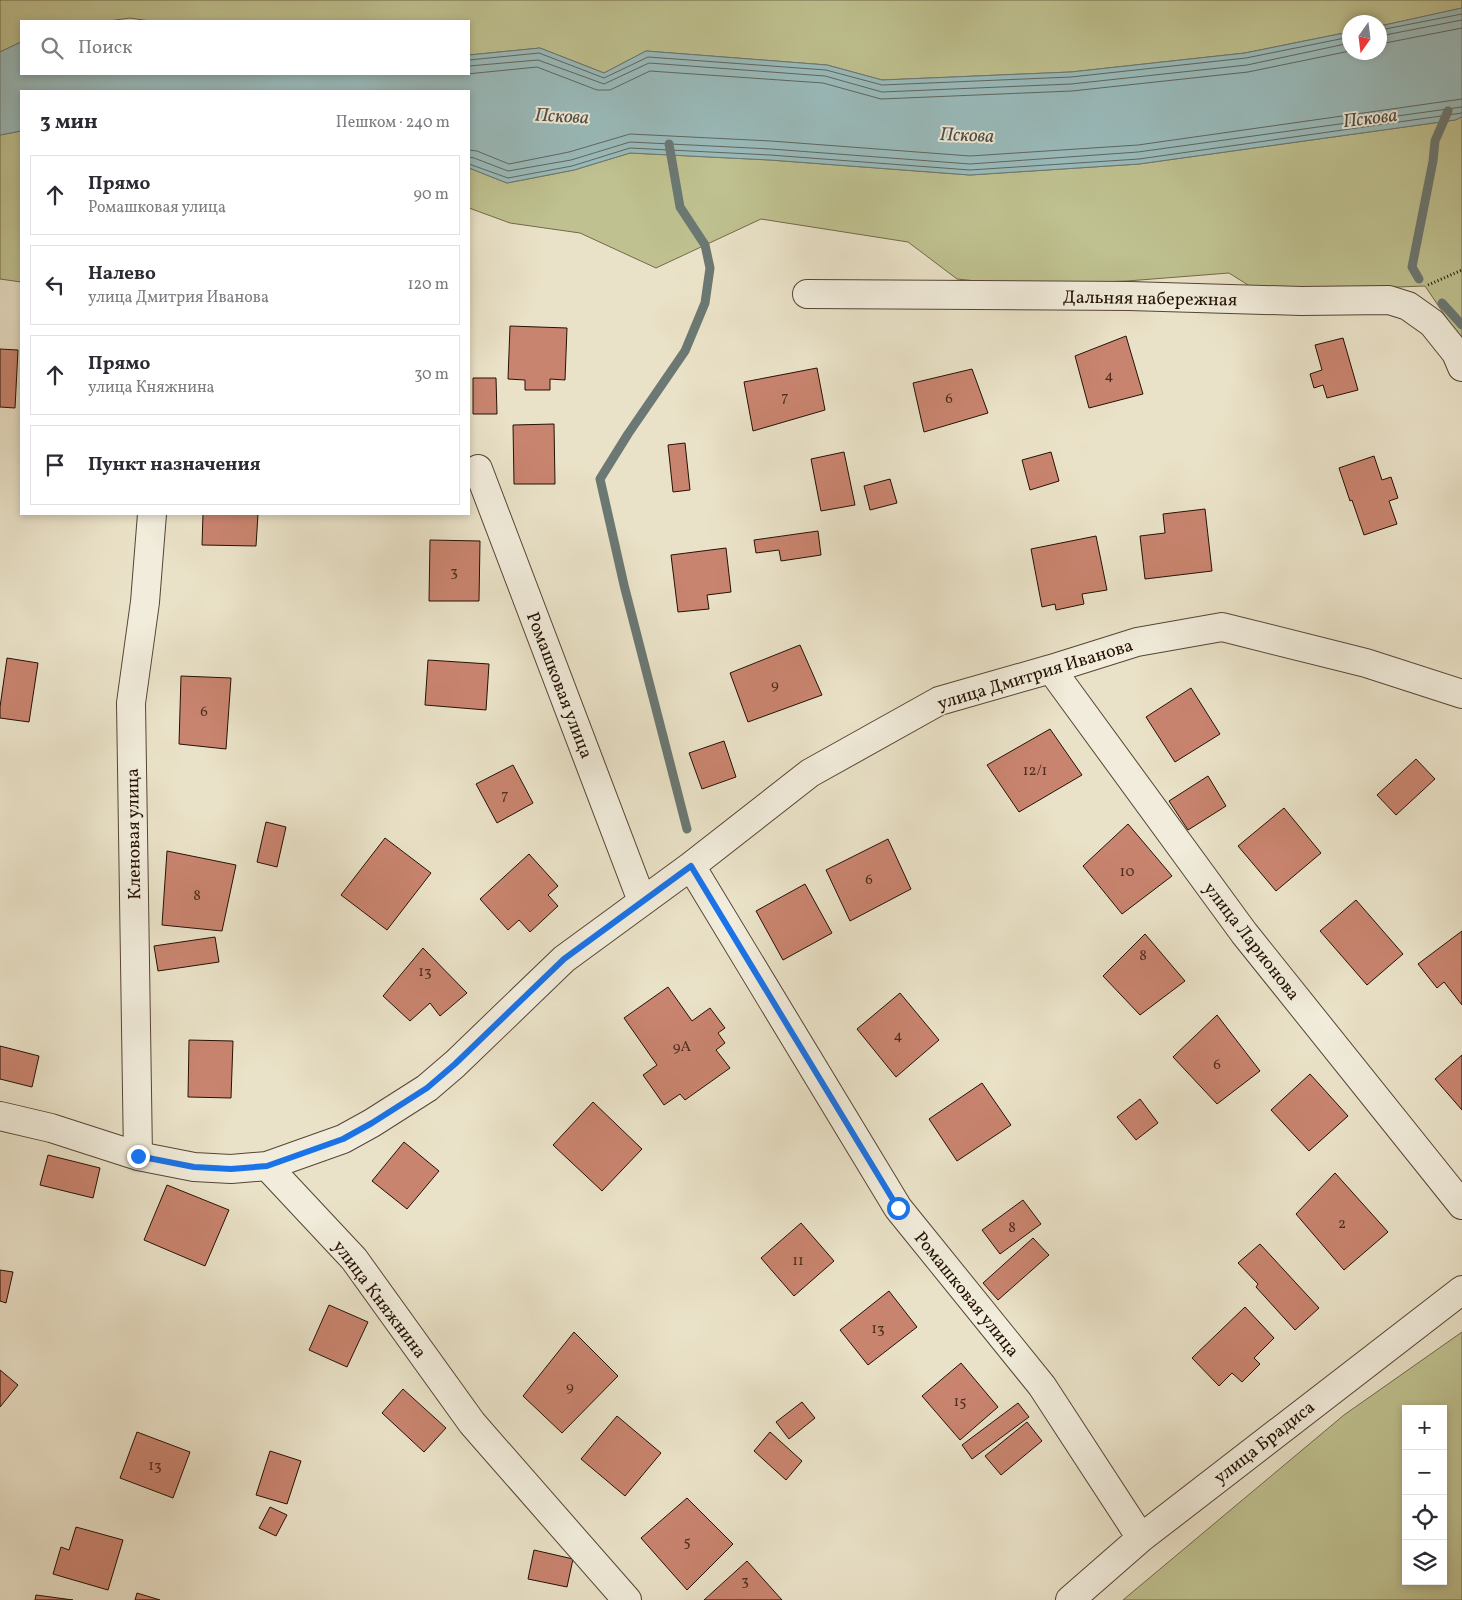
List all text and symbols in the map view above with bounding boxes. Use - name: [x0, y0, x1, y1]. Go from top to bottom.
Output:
- north arrow: [1342, 15, 1387, 60]
- search box: [20, 20, 470, 75]
- icon: search: [38, 34, 66, 62]
- text: Поиск: [78, 35, 132, 61]
- water label: Пскова: [534, 103, 590, 131]
- water label: Пскова: [1342, 103, 1399, 135]
- text: 3 мин: [40, 108, 98, 137]
- text: Пешком · 240 m: [336, 112, 450, 134]
- water label: Пскова: [939, 122, 995, 150]
- text: Прямо: [88, 171, 150, 197]
- icon: ahead: [41, 181, 69, 209]
- text: 90 m: [413, 184, 449, 206]
- text: Ромашковая улица: [88, 197, 226, 219]
- text: Налево: [88, 261, 156, 287]
- icon: left: [41, 271, 69, 299]
- text: 120 m: [407, 274, 449, 296]
- street label: Дальняя набережная: [1063, 285, 1237, 314]
- text: улица Дмитрия Иванова: [88, 287, 269, 309]
- text: Прямо: [88, 351, 150, 377]
- icon: ahead: [41, 361, 69, 389]
- text: 30 m: [414, 364, 449, 386]
- house number: 4: [1105, 366, 1114, 387]
- text: улица Княжнина: [88, 377, 215, 399]
- house number: 7: [781, 387, 789, 408]
- house number: 6: [945, 389, 953, 410]
- icon: arrive: [41, 451, 69, 479]
- text: Пункт назначения: [88, 452, 261, 478]
- house number: 3: [450, 562, 458, 583]
- street label: Ромашковая улица: [519, 609, 598, 762]
- street label: улица Дмитрия Иванова: [934, 634, 1136, 717]
- house number: 9: [771, 675, 779, 696]
- house number: 6: [200, 702, 208, 723]
- house number: 12/1: [1023, 761, 1047, 782]
- street label: Кленовая улица: [121, 768, 148, 900]
- house number: 7: [501, 785, 509, 806]
- house number: 10: [1120, 862, 1134, 883]
- house number: 6: [865, 870, 873, 891]
- street label: улица Ларионова: [1197, 878, 1305, 1006]
- house number: 8: [193, 886, 201, 907]
- house number: 8: [1139, 946, 1147, 967]
- house number: 13: [418, 962, 432, 983]
- house number: 4: [894, 1026, 903, 1047]
- house number: 9А: [673, 1037, 692, 1058]
- house number: 6: [1213, 1055, 1221, 1076]
- route end: [127, 1145, 150, 1168]
- route start: [887, 1197, 910, 1220]
- house number: 2: [1338, 1214, 1346, 1235]
- house number: 8: [1008, 1218, 1016, 1239]
- street label: Ромашковая улица: [907, 1227, 1024, 1363]
- street label: улица Княжнина: [326, 1236, 432, 1364]
- house number: 11: [792, 1251, 804, 1272]
- house number: 13: [871, 1319, 885, 1340]
- house number: 9: [566, 1377, 574, 1398]
- house number: 15: [953, 1392, 967, 1413]
- street label: улица Брадиса: [1209, 1396, 1321, 1491]
- map controls: [1402, 1405, 1447, 1585]
- button: +: [1402, 1405, 1447, 1450]
- button: −: [1402, 1450, 1447, 1495]
- house number: 13: [148, 1456, 162, 1477]
- button: locate: [1402, 1495, 1447, 1540]
- house number: 5: [683, 1532, 691, 1553]
- button: layers: [1402, 1540, 1447, 1585]
- house number: 3: [741, 1571, 749, 1592]

